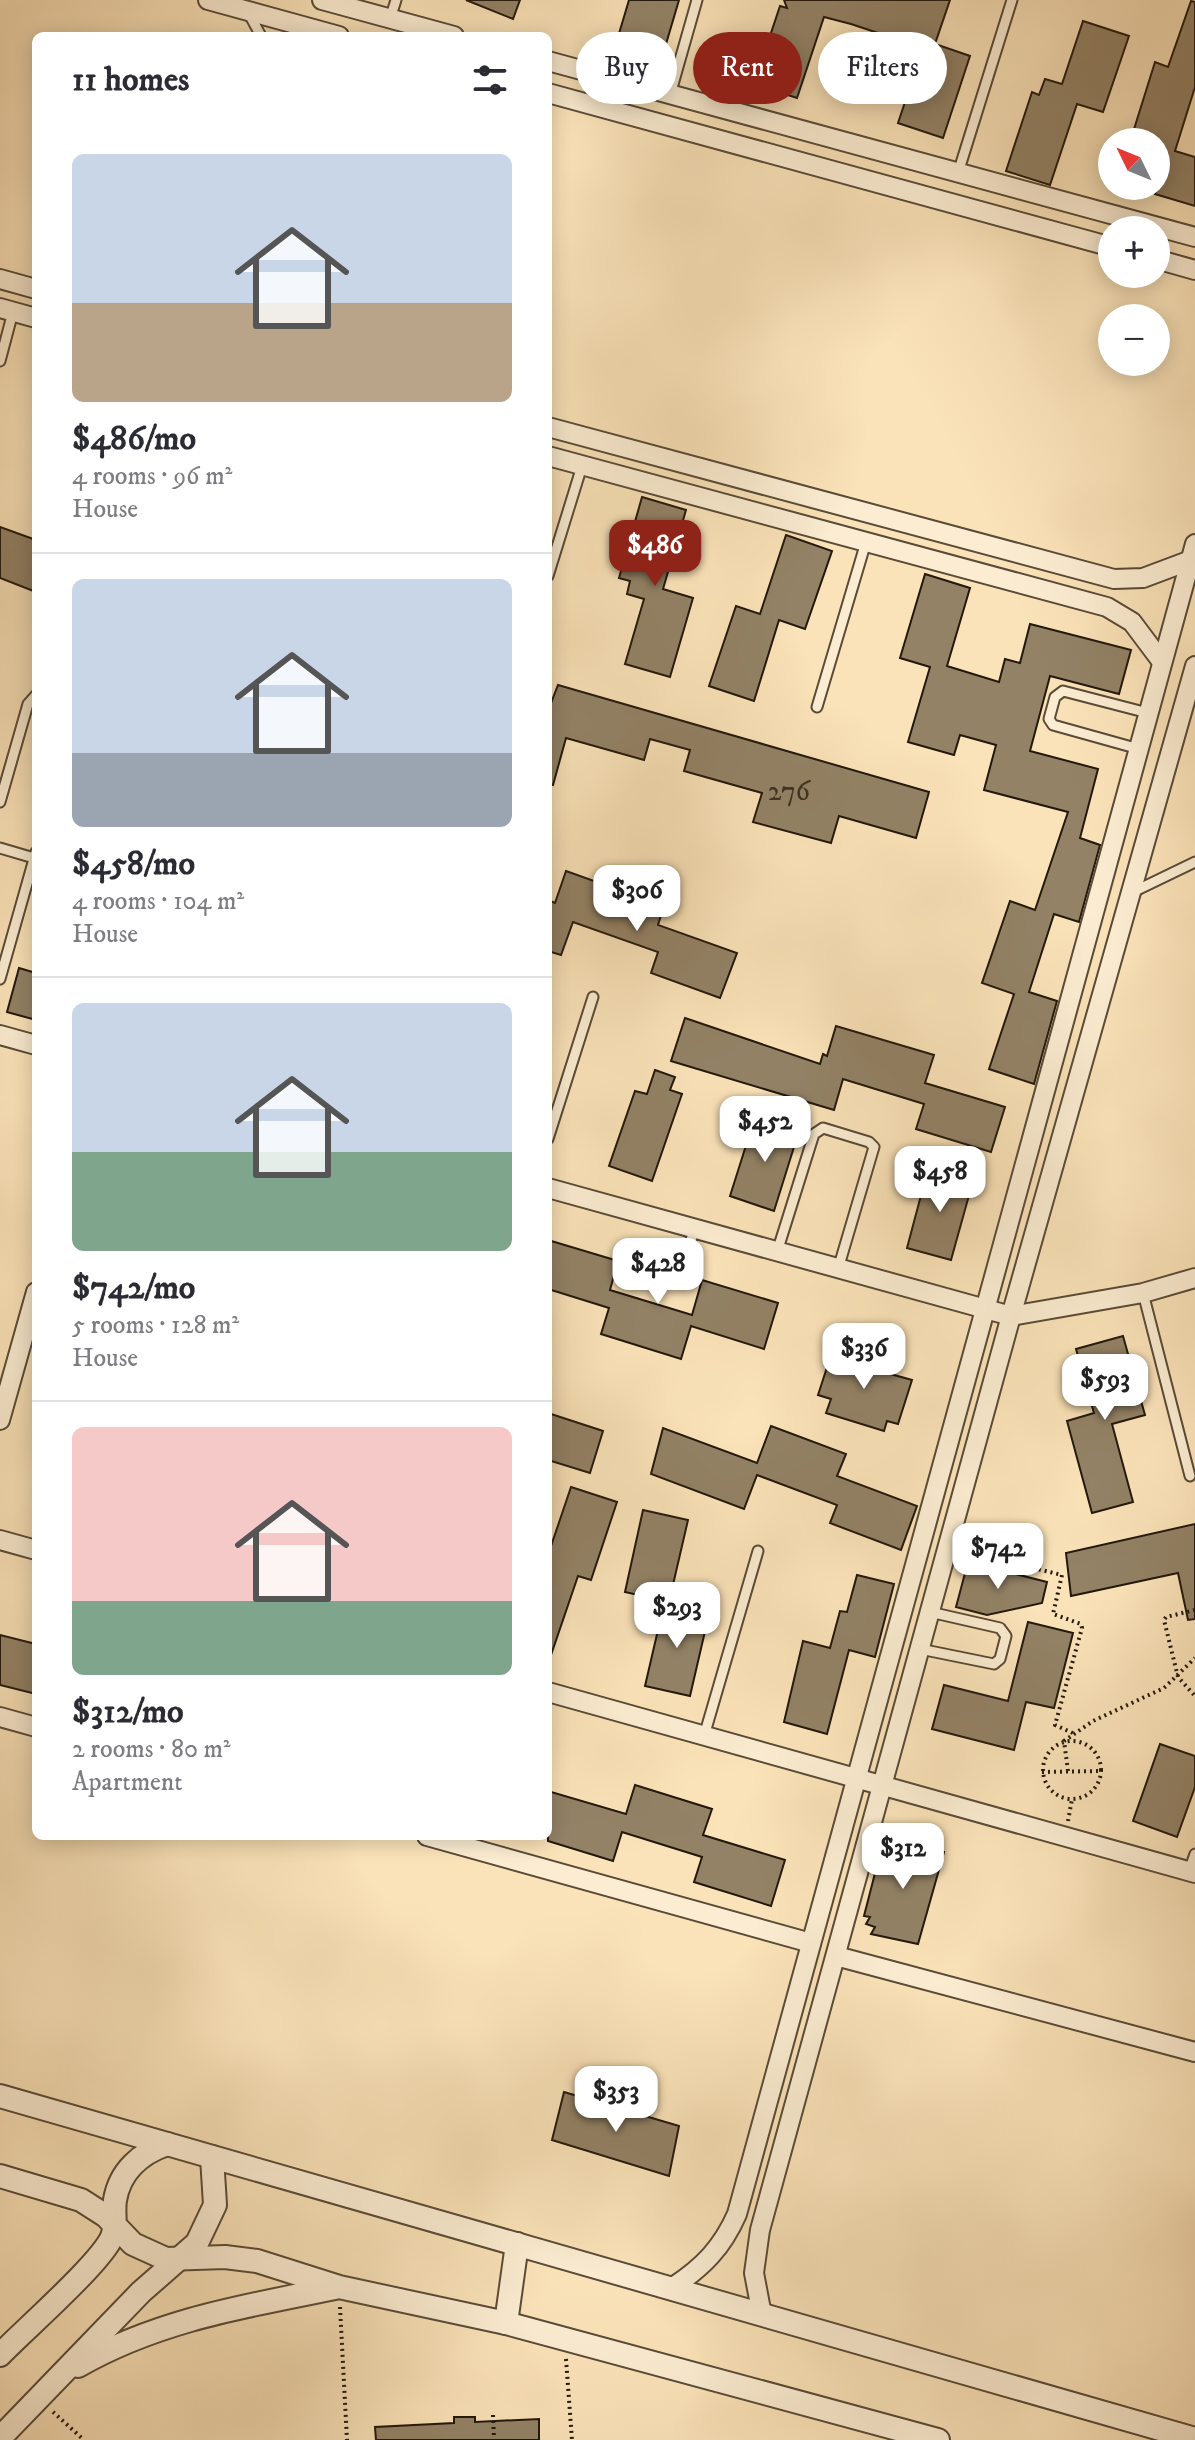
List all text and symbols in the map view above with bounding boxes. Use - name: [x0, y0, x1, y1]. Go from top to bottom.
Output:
- chip: Buy: [576, 32, 677, 104]
- chip: Rent: [693, 32, 802, 104]
- chip: Filters: [818, 32, 947, 104]
- icon: filters: [468, 58, 512, 102]
- text: 11 homes: [72, 59, 189, 101]
- north arrow: [1098, 128, 1170, 200]
- map controls: [1098, 128, 1170, 376]
- icon: home: [220, 206, 364, 350]
- button: +: [1098, 216, 1170, 288]
- button: −: [1098, 304, 1170, 376]
- text: $486/mo: [72, 418, 196, 460]
- text: 4 rooms · 96 m²: [72, 460, 232, 493]
- text: House: [72, 493, 138, 526]
- pin: $486: [608, 520, 702, 588]
- text: $486: [627, 529, 683, 562]
- icon: home: [220, 631, 364, 775]
- house number: 276: [768, 774, 812, 809]
- text: $458/mo: [72, 843, 195, 885]
- pin: $306: [590, 865, 684, 933]
- text: $306: [611, 874, 663, 907]
- text: 4 rooms · 104 m²: [72, 885, 244, 918]
- text: House: [72, 918, 138, 951]
- icon: home: [220, 1055, 364, 1199]
- pin: $452: [718, 1096, 812, 1164]
- text: $452: [738, 1105, 792, 1138]
- pin: $458: [893, 1146, 987, 1214]
- text: $458: [913, 1155, 967, 1188]
- pin: $428: [611, 1238, 705, 1306]
- text: $428: [631, 1247, 685, 1280]
- text: $742/mo: [72, 1267, 195, 1309]
- text: 5 rooms · 128 m²: [72, 1309, 239, 1342]
- pin: $336: [817, 1323, 911, 1391]
- text: $336: [840, 1332, 888, 1365]
- text: House: [72, 1342, 138, 1375]
- pin: $593: [1058, 1354, 1152, 1422]
- text: $593: [1080, 1363, 1130, 1396]
- icon: home: [220, 1479, 364, 1623]
- pin: $742: [951, 1523, 1045, 1591]
- text: $742: [970, 1532, 1026, 1565]
- pin: $293: [630, 1582, 724, 1650]
- text: $293: [652, 1591, 702, 1624]
- text: $312/mo: [72, 1691, 184, 1733]
- text: 2 rooms · 80 m²: [72, 1733, 231, 1766]
- text: Apartment: [72, 1766, 183, 1799]
- pin: $312: [856, 1823, 950, 1891]
- text: $312: [880, 1832, 926, 1865]
- pin: $353: [569, 2066, 663, 2134]
- text: $353: [593, 2075, 639, 2108]

